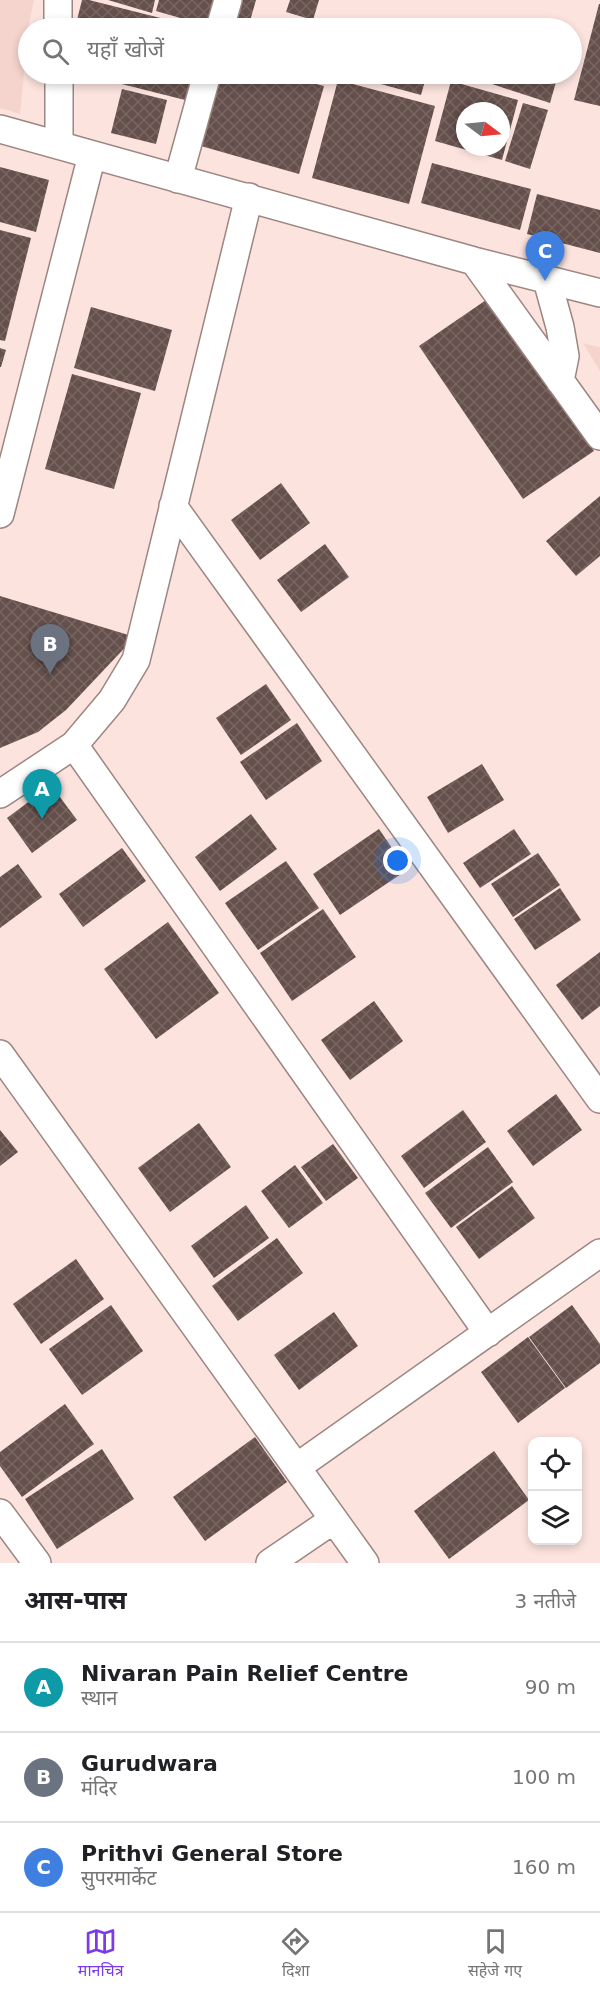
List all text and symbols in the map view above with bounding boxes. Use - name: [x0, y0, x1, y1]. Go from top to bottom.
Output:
- search box: [18, 18, 582, 84]
- icon: search: [39, 35, 72, 68]
- text: यहाँ खोजें: [87, 37, 164, 62]
- north arrow: [456, 102, 510, 156]
- pin: C: [526, 232, 564, 281]
- pin: B: [31, 624, 70, 674]
- pin: A: [22, 770, 62, 819]
- your location: [383, 846, 412, 875]
- map controls: [528, 1437, 582, 1545]
- button: locate: [528, 1437, 582, 1491]
- button: layers: [528, 1491, 582, 1545]
- text: आस-पास: [24, 1585, 127, 1615]
- text: 3 नतीजे: [514, 1589, 576, 1613]
- text: Nivaran Pain Relief Centre: [81, 1661, 409, 1686]
- text: A: [36, 1675, 51, 1699]
- text: 90 m: [525, 1675, 576, 1699]
- text: स्थान: [81, 1686, 117, 1710]
- text: Gurudwara: [81, 1751, 218, 1776]
- text: B: [36, 1765, 51, 1789]
- text: 100 m: [512, 1765, 576, 1789]
- text: मंदिर: [81, 1776, 117, 1800]
- text: Prithvi General Store: [81, 1841, 343, 1866]
- text: C: [36, 1855, 51, 1879]
- text: 160 m: [512, 1855, 576, 1879]
- text: सुपरमार्केट: [81, 1866, 157, 1890]
- tab: मानचित्र: [78, 1925, 124, 1983]
- tab: दिशा: [279, 1925, 312, 1983]
- tab: सहेजे गए: [468, 1925, 522, 1983]

